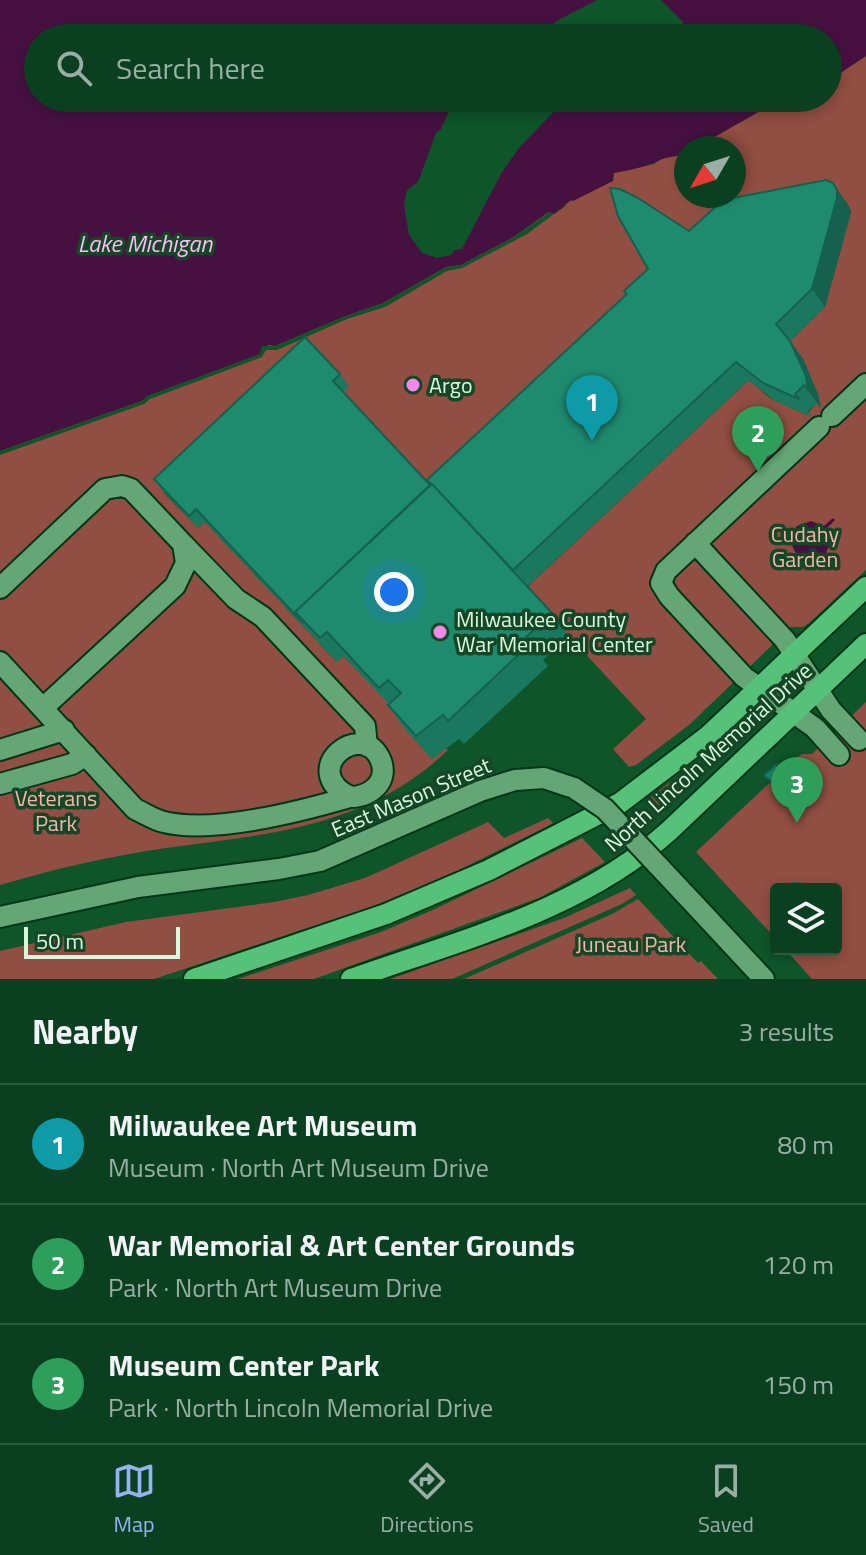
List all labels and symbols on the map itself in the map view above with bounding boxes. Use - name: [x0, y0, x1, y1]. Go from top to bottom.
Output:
- north arrow: [674, 136, 746, 208]
- water label: Lake Michigan: [78, 225, 213, 261]
- place label: Argo: [429, 368, 473, 402]
- pin: 1: [566, 375, 618, 441]
- marker: Argo: [404, 376, 422, 394]
- pin: 2: [732, 406, 784, 472]
- park label: Cudahy Garden: [771, 517, 840, 576]
- your location: [374, 572, 414, 612]
- place label: Milwaukee County War Memorial Center: [456, 602, 653, 661]
- marker: Milwaukee County War Memorial Center: [431, 623, 449, 641]
- street label: North Lincoln Memorial Drive: [597, 654, 819, 860]
- street label: East Mason Street: [326, 748, 496, 846]
- pin: 3: [771, 757, 823, 823]
- park label: Veterans Park: [15, 781, 97, 840]
- scale bar: [24, 923, 180, 959]
- park label: Juneau Park: [576, 927, 687, 961]

